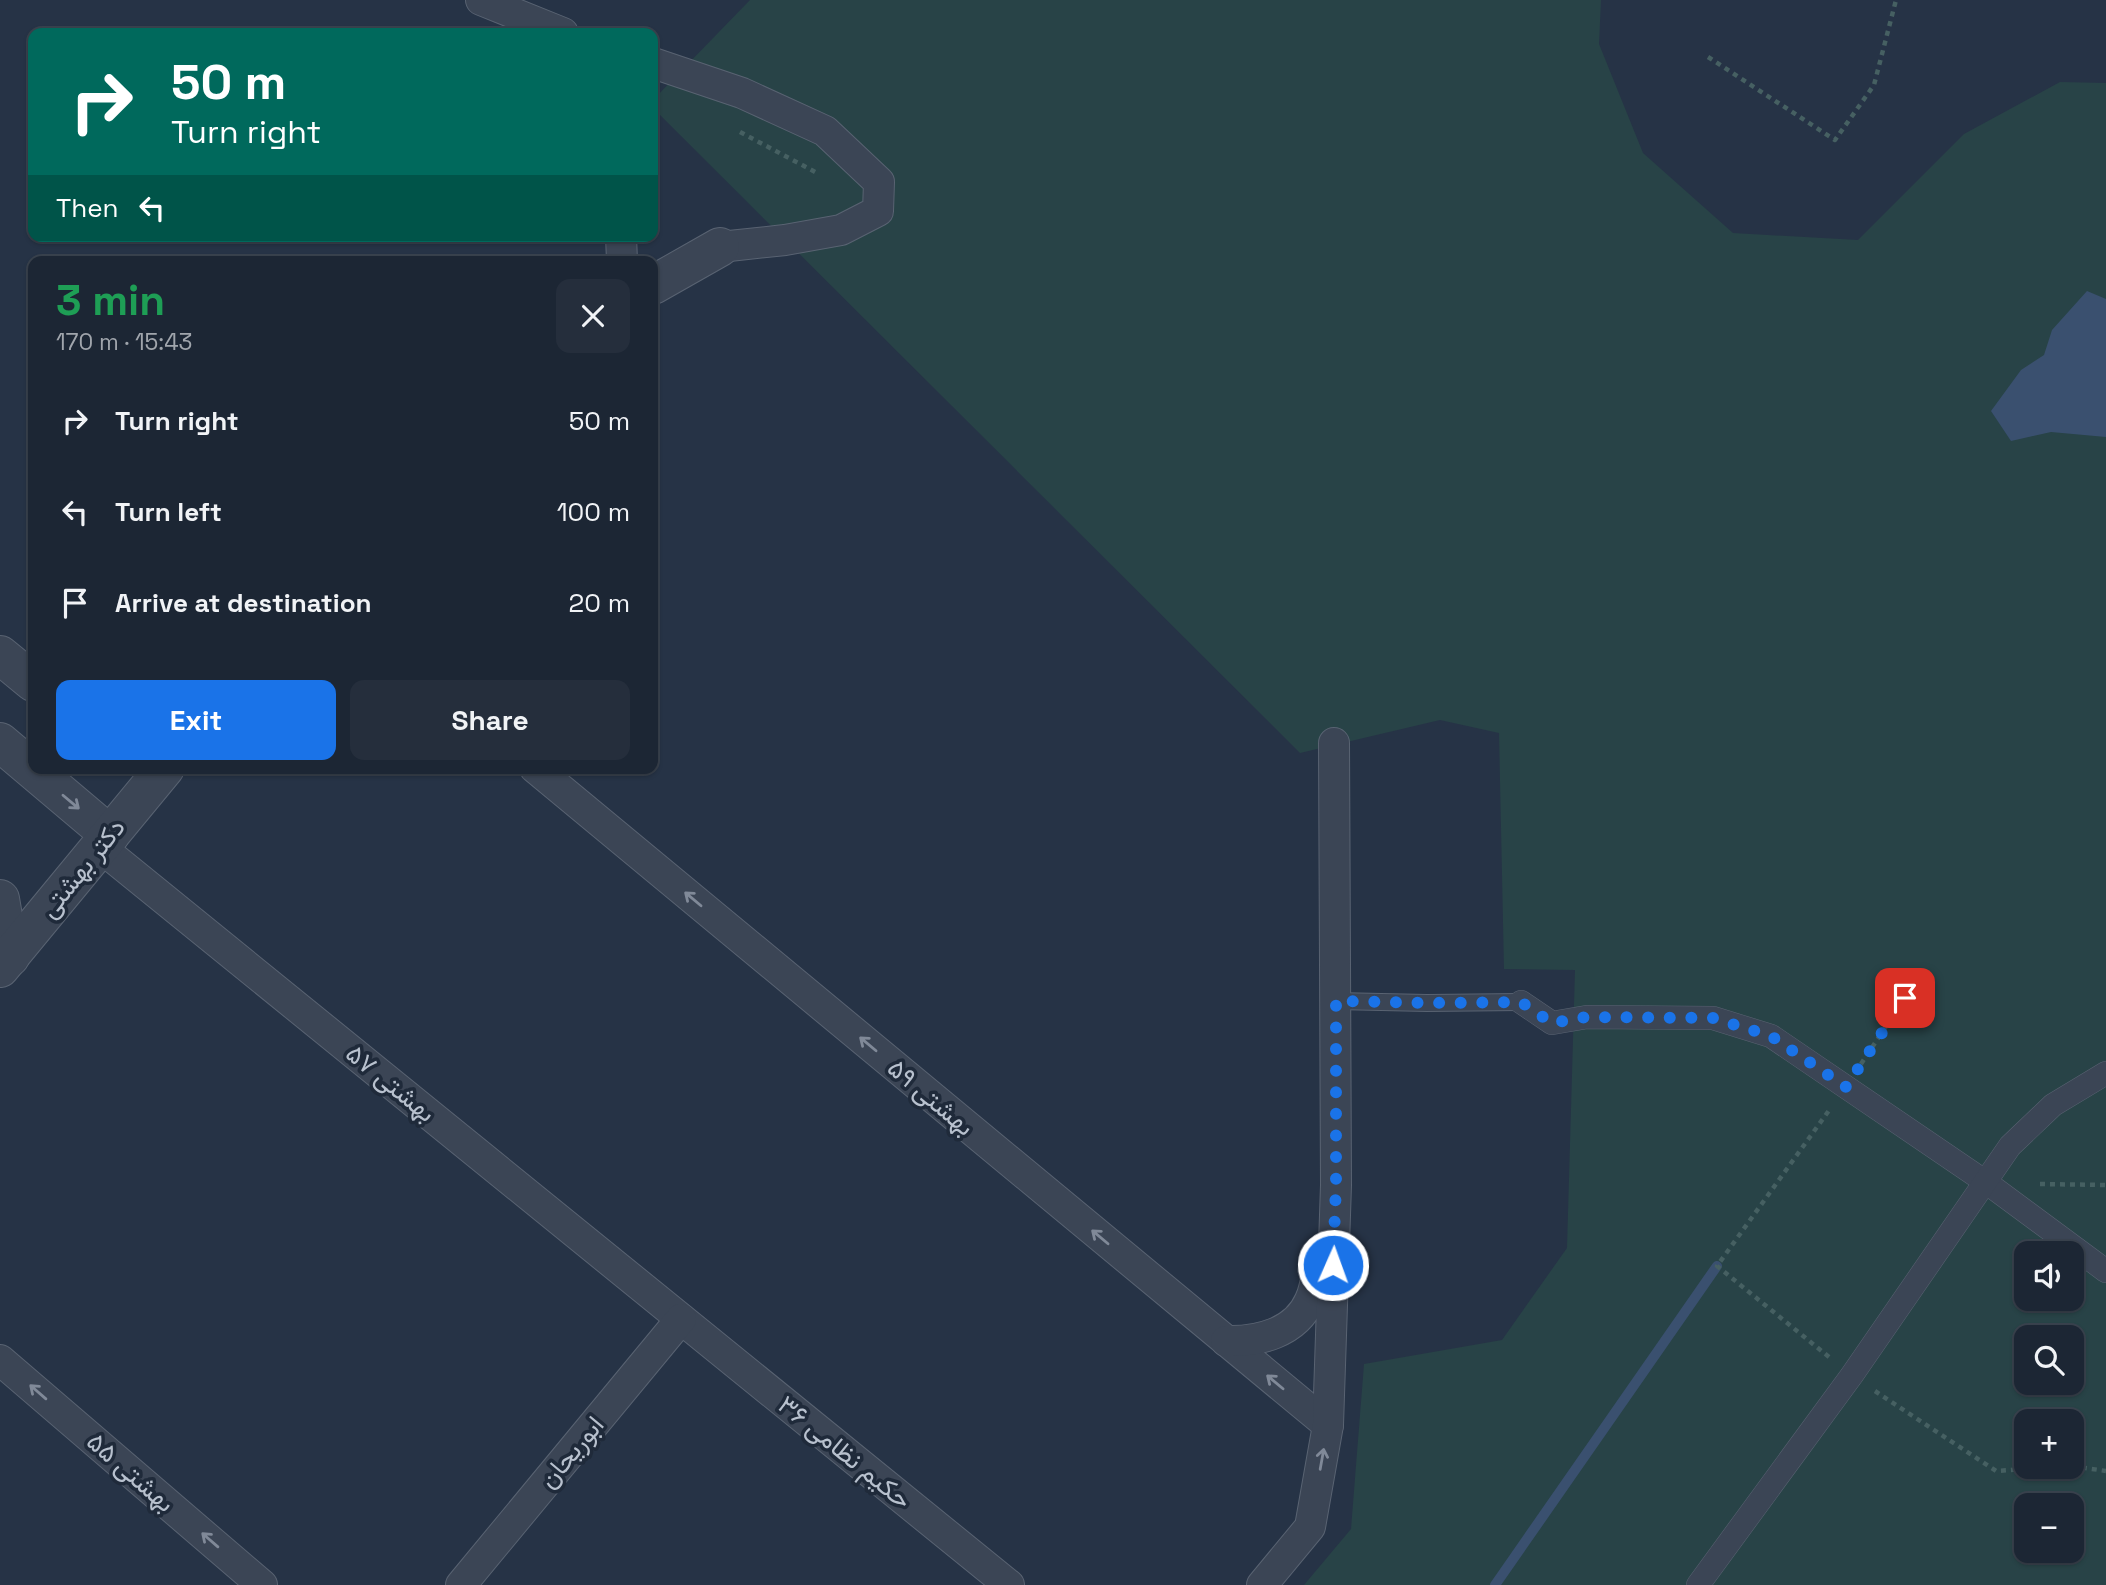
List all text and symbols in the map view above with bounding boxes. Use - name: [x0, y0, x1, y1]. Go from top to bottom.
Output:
- text: 50 m: [171, 51, 286, 113]
- icon: right: [56, 56, 147, 147]
- text: Turn right: [171, 112, 321, 152]
- icon: left: [133, 189, 171, 227]
- text: Then: [56, 191, 119, 225]
- text: 3 min: [56, 274, 165, 327]
- button: close: [556, 279, 630, 353]
- text: 170 m · 15:43: [56, 327, 192, 357]
- icon: right: [56, 402, 94, 440]
- text: Turn right: [115, 404, 239, 438]
- text: 50 m: [569, 404, 630, 438]
- icon: left: [56, 493, 94, 531]
- text: Turn left: [115, 495, 222, 529]
- text: 100 m: [557, 495, 630, 529]
- icon: arrive: [56, 584, 94, 622]
- text: Arrive at destination: [115, 586, 372, 620]
- text: 20 m: [569, 586, 630, 620]
- button: Exit: [56, 680, 336, 760]
- button: Share: [350, 680, 630, 760]
- one-way arrow: [62, 794, 80, 810]
- street label: دکتر بهشتی: [32, 811, 132, 925]
- one-way arrow: [684, 891, 702, 907]
- pin: [1875, 968, 1935, 1028]
- icon: arrive: [1886, 979, 1924, 1017]
- street label: بهشتی ۵۷: [339, 1036, 443, 1130]
- one-way arrow: [860, 1037, 878, 1052]
- street label: بهشتی ۵۹: [880, 1051, 982, 1143]
- position arrow: [1296, 1228, 1370, 1302]
- one-way arrow: [1091, 1229, 1109, 1244]
- map controls: [2014, 1241, 2084, 1563]
- button: sound: [2014, 1241, 2084, 1311]
- button: search: [2014, 1325, 2084, 1395]
- one-way arrow: [1267, 1374, 1285, 1390]
- one-way arrow: [29, 1384, 47, 1400]
- street label: حکیم نظامی ۳۶: [771, 1388, 919, 1516]
- street label: ابوریحان: [531, 1409, 611, 1495]
- button: +: [2014, 1409, 2084, 1479]
- street label: بهشتی ۵۵: [80, 1424, 182, 1520]
- one-way arrow: [1316, 1449, 1329, 1471]
- button: −: [2014, 1493, 2084, 1563]
- one-way arrow: [201, 1533, 219, 1549]

